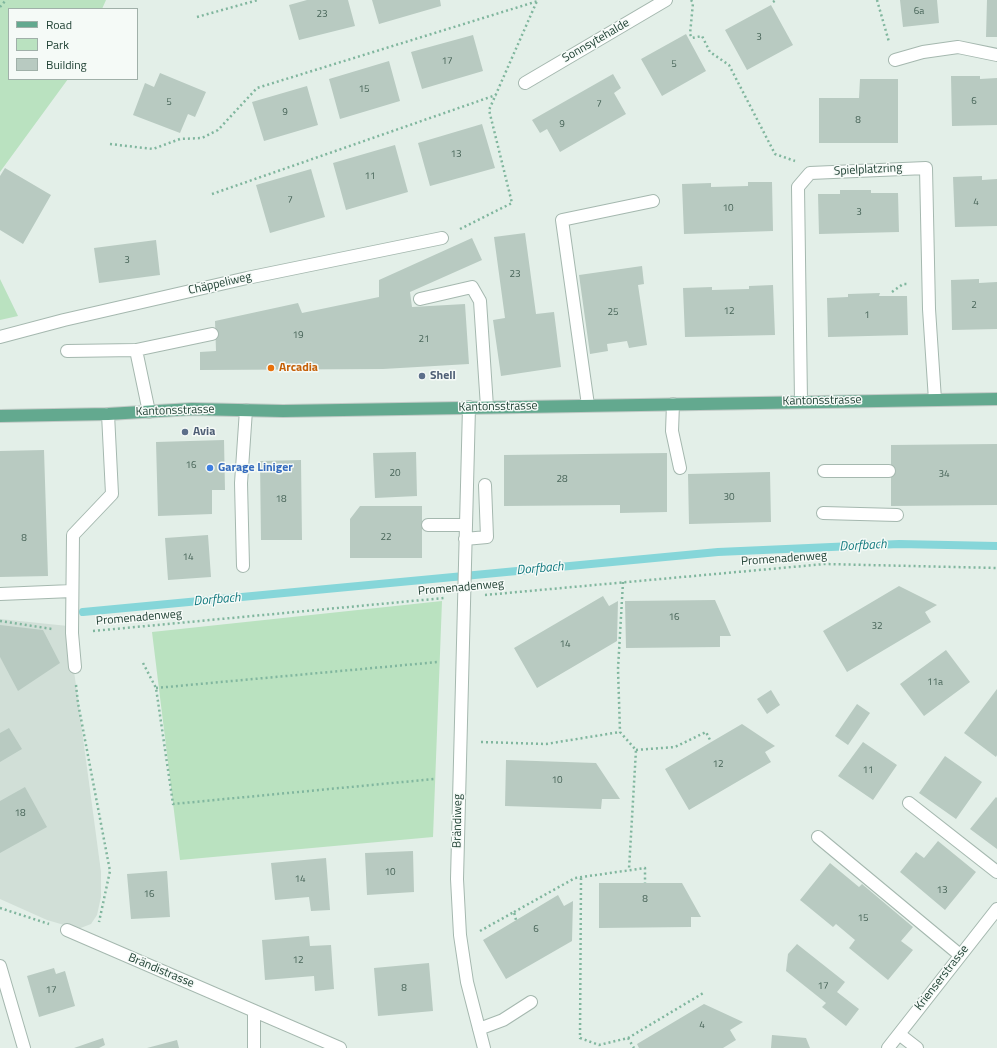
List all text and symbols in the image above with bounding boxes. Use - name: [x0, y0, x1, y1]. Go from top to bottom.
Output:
- house number: 6a: [914, 6, 924, 18]
- legend: [8, 8, 138, 80]
- house number: 23: [316, 9, 328, 21]
- text: Road: [46, 15, 72, 34]
- street label: Sonnsytehalde: [560, 16, 632, 66]
- house number: 3: [756, 32, 762, 44]
- text: Park: [46, 35, 69, 54]
- text: Building: [46, 55, 87, 74]
- house number: 17: [441, 56, 453, 68]
- house number: 5: [671, 59, 677, 71]
- house number: 15: [358, 84, 370, 96]
- house number: 6: [971, 96, 977, 108]
- house number: 5: [166, 97, 172, 109]
- house number: 7: [596, 99, 602, 111]
- house number: 9: [282, 107, 288, 119]
- house number: 8: [855, 115, 861, 127]
- house number: 9: [559, 119, 565, 131]
- house number: 13: [450, 149, 462, 161]
- street label: Spielplatzring: [833, 161, 903, 179]
- house number: 11: [364, 171, 376, 183]
- house number: 7: [287, 195, 293, 207]
- house number: 4: [973, 197, 979, 209]
- house number: 10: [722, 203, 734, 215]
- house number: 3: [856, 207, 862, 219]
- house number: 3: [124, 255, 130, 267]
- house number: 23: [509, 269, 521, 281]
- street label: Chäppeliweg: [187, 270, 253, 298]
- house number: 2: [971, 300, 977, 312]
- house number: 12: [723, 306, 735, 318]
- house number: 25: [607, 307, 619, 319]
- house number: 1: [864, 310, 870, 322]
- house number: 19: [292, 330, 304, 342]
- house number: 21: [418, 334, 430, 346]
- place label: Arcadia: [279, 361, 318, 375]
- marker: Arcadia: [266, 363, 276, 373]
- place label: Shell: [430, 369, 456, 383]
- marker: Shell: [417, 371, 427, 381]
- street label: Kantonsstrasse: [782, 393, 862, 409]
- street label: Kantonsstrasse: [458, 399, 538, 415]
- street label: Kantonsstrasse: [135, 402, 215, 420]
- place label: Avia: [193, 425, 215, 439]
- marker: Avia: [180, 427, 190, 437]
- house number: 16: [185, 460, 197, 472]
- place label: Garage Liniger: [218, 461, 293, 475]
- marker: Garage Liniger: [205, 463, 215, 473]
- house number: 20: [389, 468, 401, 480]
- house number: 34: [938, 469, 950, 481]
- house number: 28: [556, 474, 568, 486]
- house number: 30: [723, 492, 735, 504]
- house number: 18: [275, 494, 287, 506]
- house number: 22: [380, 532, 392, 544]
- house number: 8: [21, 533, 27, 545]
- water label: Dorfbach: [839, 537, 887, 555]
- street label: Promenadenweg: [741, 549, 827, 569]
- house number: 14: [182, 552, 194, 564]
- water label: Dorfbach: [516, 559, 564, 579]
- street label: Promenadenweg: [417, 577, 505, 599]
- water label: Dorfbach: [193, 590, 241, 610]
- street label: Promenadenweg: [95, 607, 183, 629]
- house number: 16: [668, 612, 680, 624]
- house number: 32: [871, 621, 883, 633]
- house number: 14: [559, 639, 571, 651]
- house number: 11a: [927, 677, 943, 689]
- house number: 12: [712, 759, 724, 771]
- house number: 11: [862, 765, 874, 777]
- house number: 10: [551, 775, 563, 787]
- street label: Brändiweg: [450, 794, 466, 848]
- house number: 18: [14, 808, 26, 820]
- house number: 10: [384, 867, 396, 879]
- house number: 14: [294, 874, 306, 886]
- house number: 13: [936, 885, 948, 897]
- house number: 16: [143, 889, 155, 901]
- house number: 8: [642, 894, 648, 906]
- house number: 15: [857, 913, 869, 925]
- house number: 6: [533, 924, 539, 936]
- street label: Krienserstrasse: [912, 942, 972, 1014]
- street label: Brändistrasse: [126, 951, 196, 991]
- house number: 12: [292, 955, 304, 967]
- house number: 17: [817, 981, 829, 993]
- house number: 8: [401, 983, 407, 995]
- house number: 17: [45, 985, 57, 997]
- house number: 4: [699, 1020, 705, 1032]

